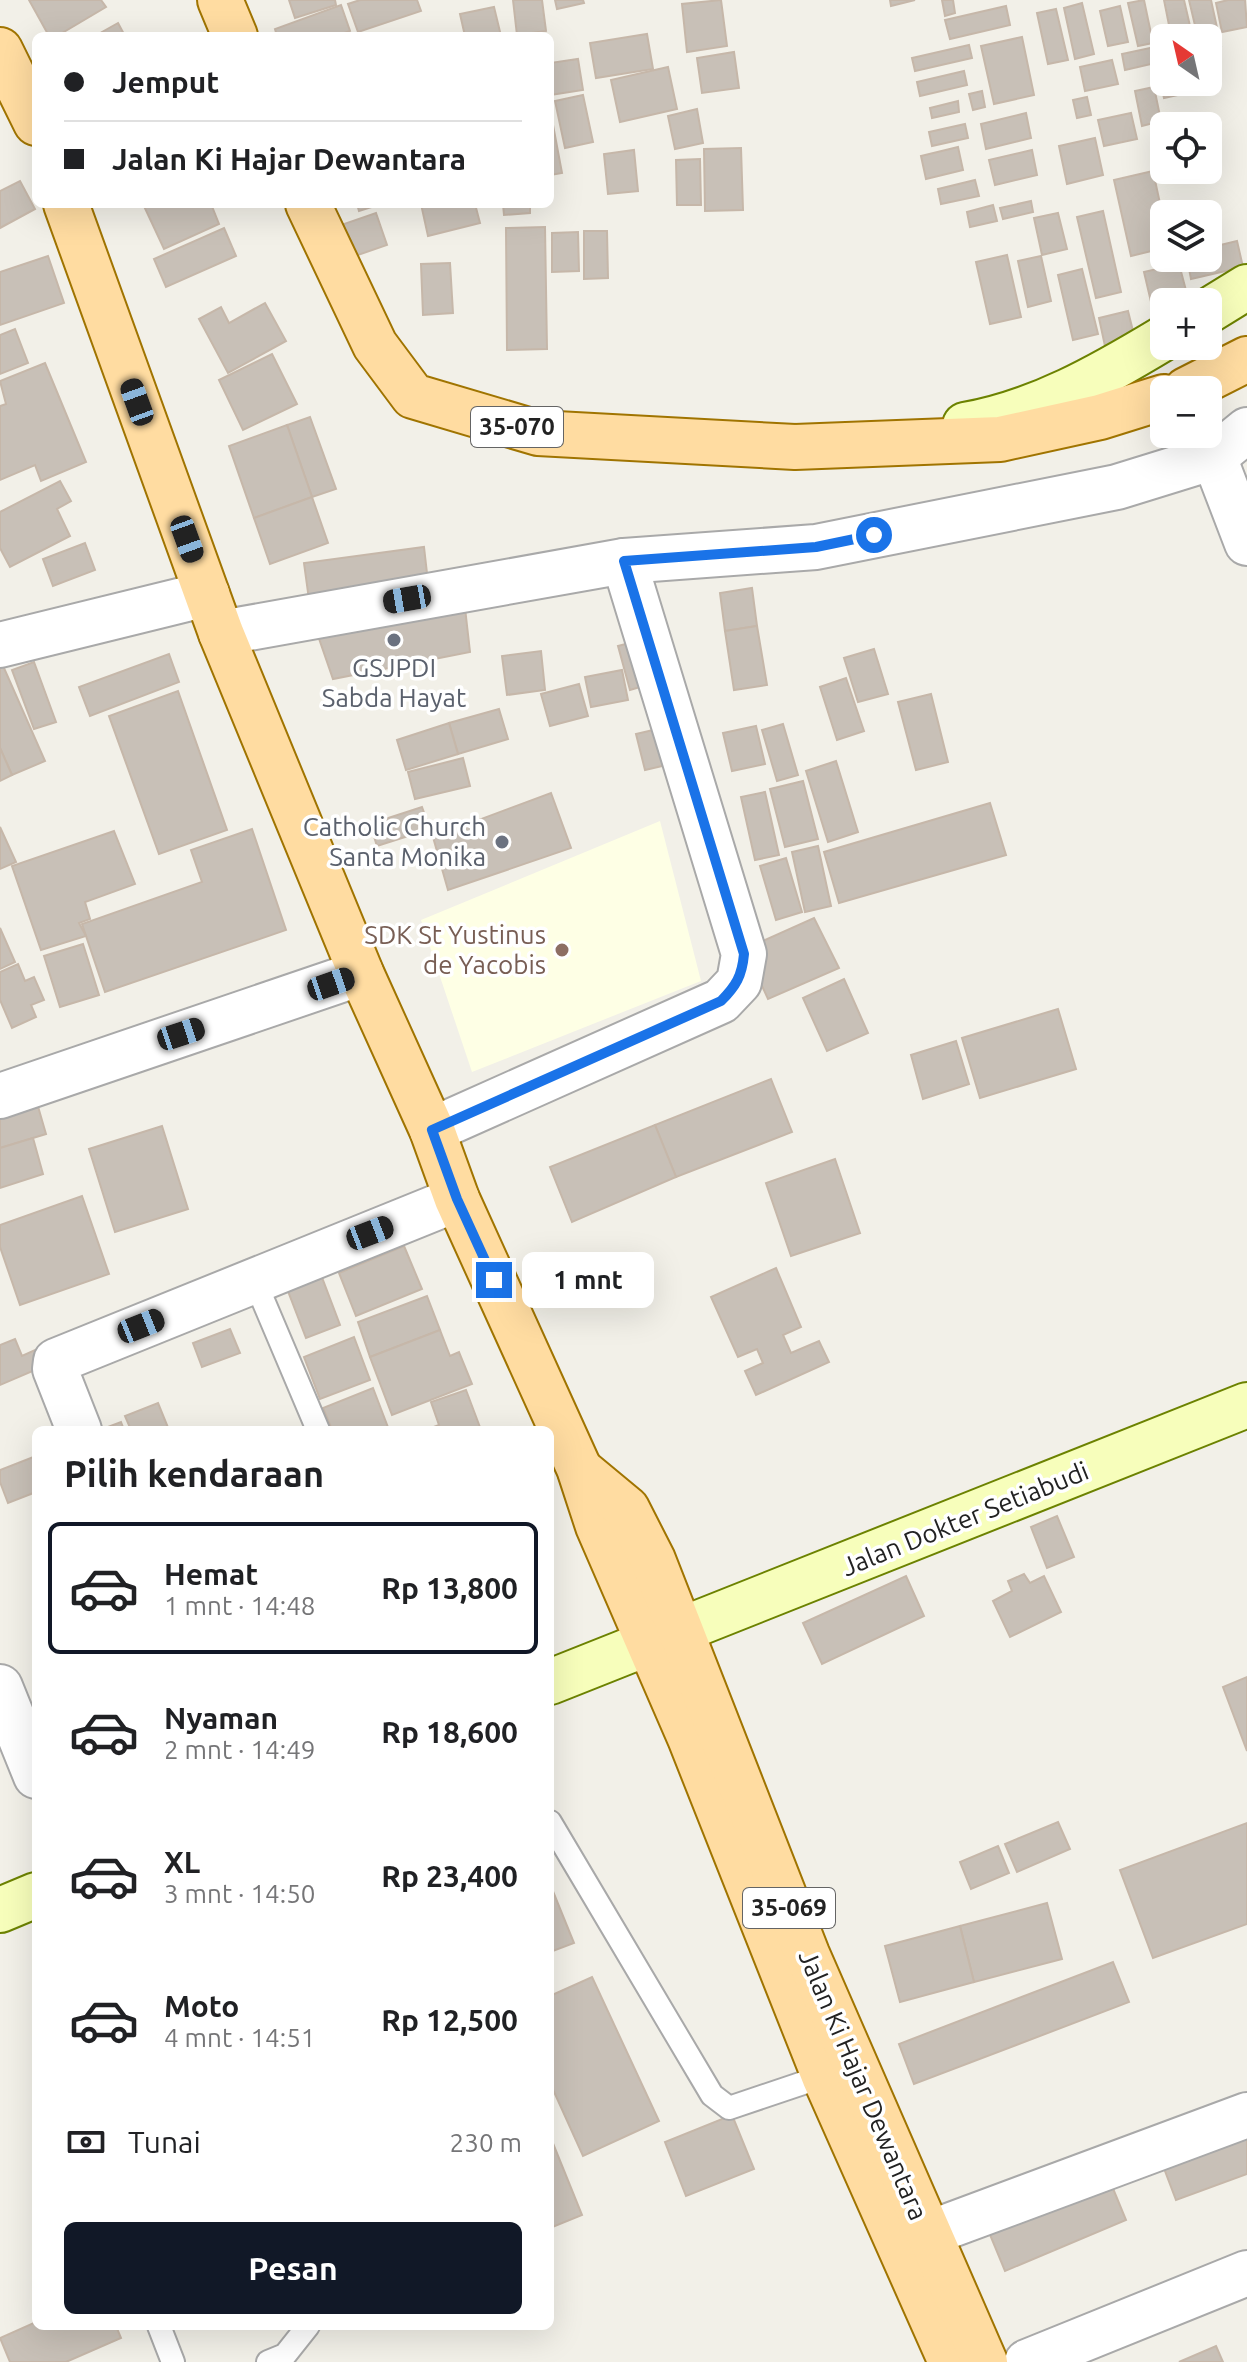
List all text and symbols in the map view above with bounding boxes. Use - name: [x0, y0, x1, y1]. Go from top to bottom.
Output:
- north arrow: [1150, 24, 1222, 96]
- map controls: [1150, 24, 1222, 448]
- text: Jemput: [112, 65, 219, 99]
- button: locate: [1150, 112, 1222, 184]
- text: Jalan Ki Hajar Dewantara: [112, 142, 466, 176]
- button: layers: [1150, 200, 1222, 272]
- button: +: [1150, 288, 1222, 360]
- car: [118, 375, 156, 429]
- button: −: [1150, 376, 1222, 448]
- road number: 35-070: [471, 407, 563, 447]
- car: [168, 512, 206, 566]
- route start: [856, 517, 892, 553]
- car: [381, 583, 433, 615]
- marker: GSJPDI Sabda Hayat: [385, 631, 403, 649]
- place label: GSJPDI Sabda Hayat: [322, 653, 466, 712]
- place label: Catholic Church Santa Monika: [303, 812, 486, 871]
- marker: Catholic Church Santa Monika: [493, 833, 511, 851]
- place label: SDK St Yustinus de Yacobis: [364, 920, 546, 979]
- marker: SDK St Yustinus de Yacobis: [553, 941, 571, 959]
- car: [304, 965, 358, 1003]
- car: [154, 1015, 208, 1053]
- car: [343, 1213, 397, 1253]
- callout: 1 mnt: [522, 1252, 654, 1308]
- route end: [476, 1262, 512, 1298]
- text: 1 mnt: [553, 1265, 623, 1294]
- car: [114, 1306, 168, 1346]
- text: Pilih kendaraan: [64, 1453, 324, 1494]
- street label: Jalan Dokter Setiabudi: [837, 1456, 1092, 1581]
- icon: car: [68, 1552, 140, 1624]
- text: Hemat: [164, 1557, 258, 1591]
- text: Rp 13,800: [381, 1571, 518, 1605]
- text: 1 mnt · 14:48: [164, 1591, 315, 1620]
- icon: car: [68, 1696, 140, 1768]
- text: Nyaman: [164, 1701, 278, 1735]
- text: Rp 18,600: [381, 1715, 518, 1749]
- text: 2 mnt · 14:49: [164, 1735, 315, 1764]
- icon: car: [68, 1840, 140, 1912]
- text: XL: [164, 1845, 200, 1879]
- text: Rp 23,400: [381, 1859, 518, 1893]
- text: 3 mnt · 14:50: [164, 1879, 315, 1908]
- road number: 35-069: [743, 1888, 835, 1928]
- street label: Jalan Ki Hajar Dewantara: [793, 1945, 934, 2224]
- icon: car: [68, 1984, 140, 2056]
- text: Moto: [164, 1989, 239, 2023]
- text: Rp 12,500: [381, 2003, 518, 2037]
- text: 4 mnt · 14:51: [164, 2023, 315, 2052]
- icon: cash: [64, 2120, 108, 2164]
- text: Tunai: [128, 2125, 201, 2159]
- text: 230 m: [450, 2128, 522, 2157]
- button: Pesan: [64, 2222, 522, 2314]

